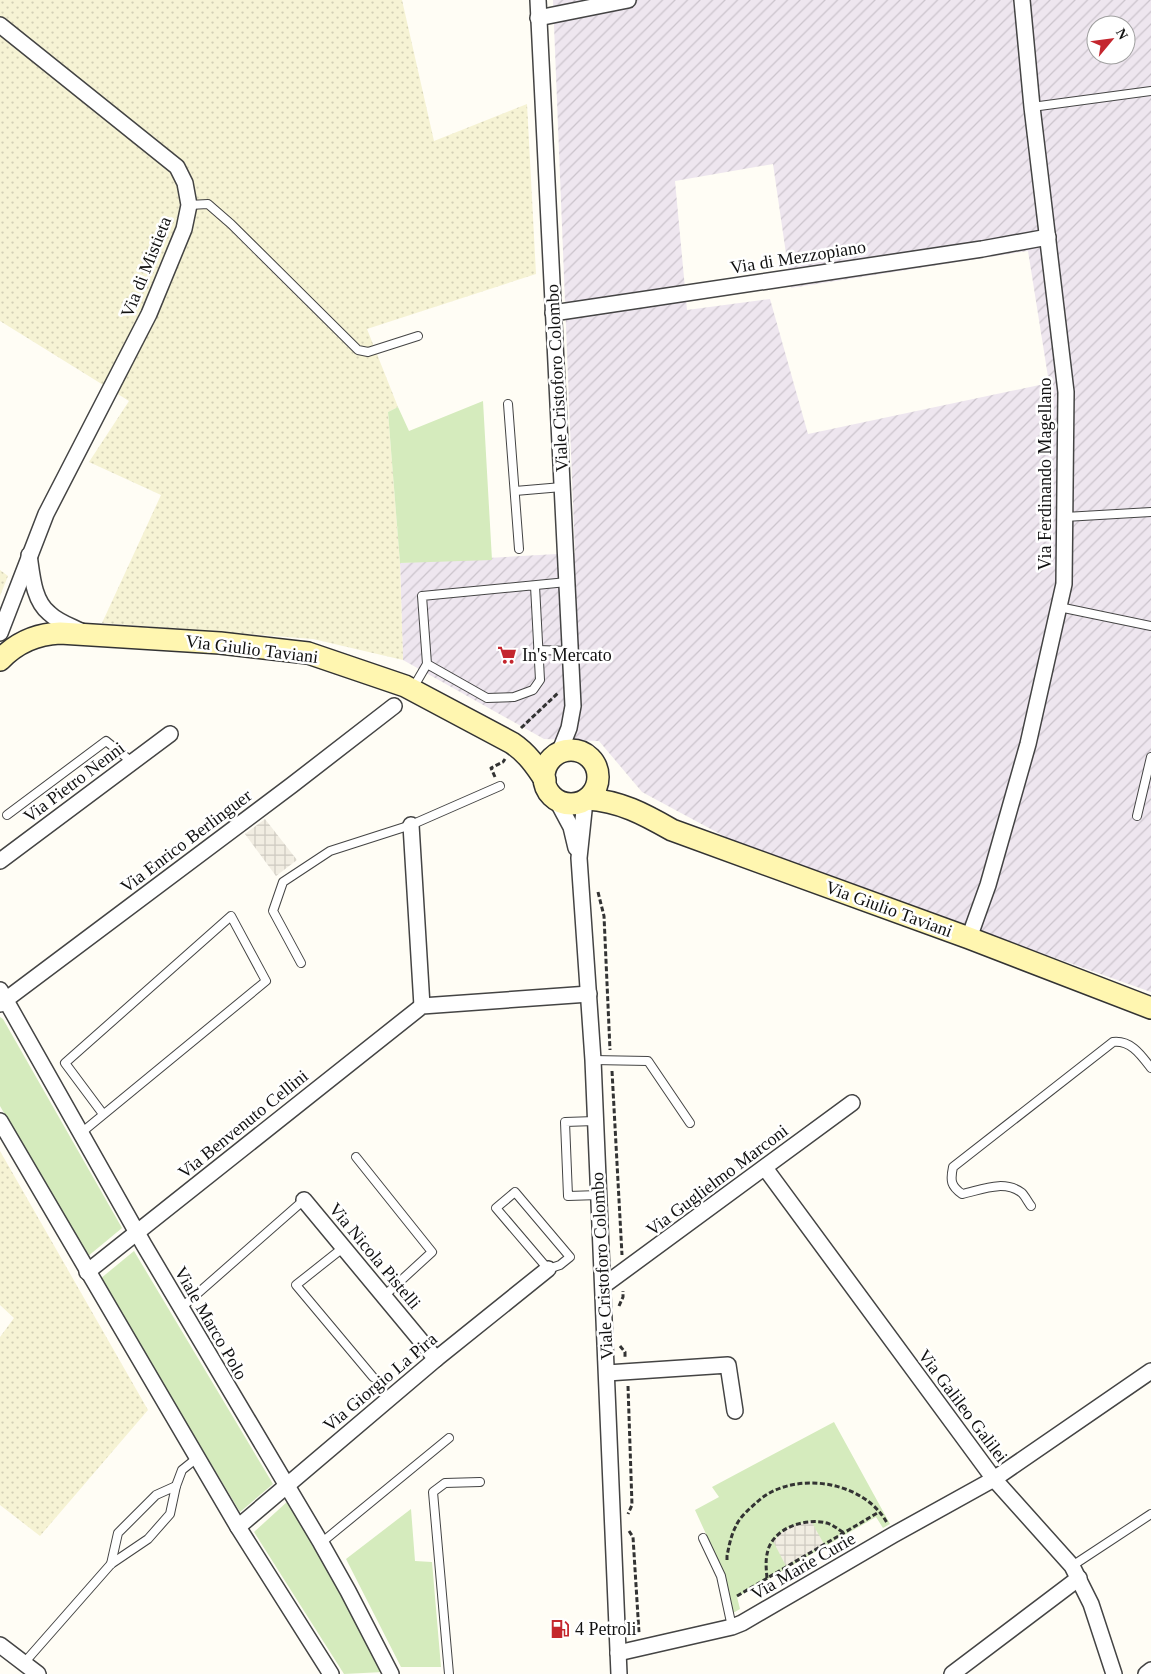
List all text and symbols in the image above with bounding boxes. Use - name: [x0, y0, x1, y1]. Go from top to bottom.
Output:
- north arrow: [1086, 15, 1136, 65]
- text: N: [1113, 26, 1131, 42]
- street label: Via di Mistieta: [117, 214, 175, 320]
- street label: Via di Mezzopiano: [729, 236, 867, 278]
- street label: Viale Cristoforo Colombo: [542, 284, 572, 472]
- street label: Via Ferdinando Magellano: [1035, 378, 1055, 570]
- street label: Via Giulio Taviani: [185, 631, 319, 667]
- supermarket icon: In's Mercato: [496, 644, 518, 666]
- place label: In's Mercato: [522, 645, 612, 665]
- street label: Via Pietro Nenni: [20, 738, 128, 826]
- street label: Via Enrico Berlinguer: [117, 785, 255, 897]
- street label: Via Giulio Taviani: [823, 877, 955, 941]
- street label: Via Benvenuto Cellini: [174, 1066, 312, 1182]
- street label: Via Guglielmo Marconi: [642, 1120, 792, 1240]
- street label: Viale Cristoforo Colombo: [587, 1172, 617, 1360]
- street label: Via Nicola Pistelli: [325, 1199, 425, 1313]
- street label: Viale Marco Polo: [171, 1263, 251, 1383]
- street label: Via Giorgio La Pira: [319, 1329, 441, 1435]
- street label: Via Galileo Galilei: [914, 1346, 1012, 1466]
- street label: Via Marie Curie: [747, 1528, 859, 1604]
- fuel station icon: 4 Petroli: [549, 1618, 571, 1640]
- place label: 4 Petroli: [575, 1619, 637, 1639]

